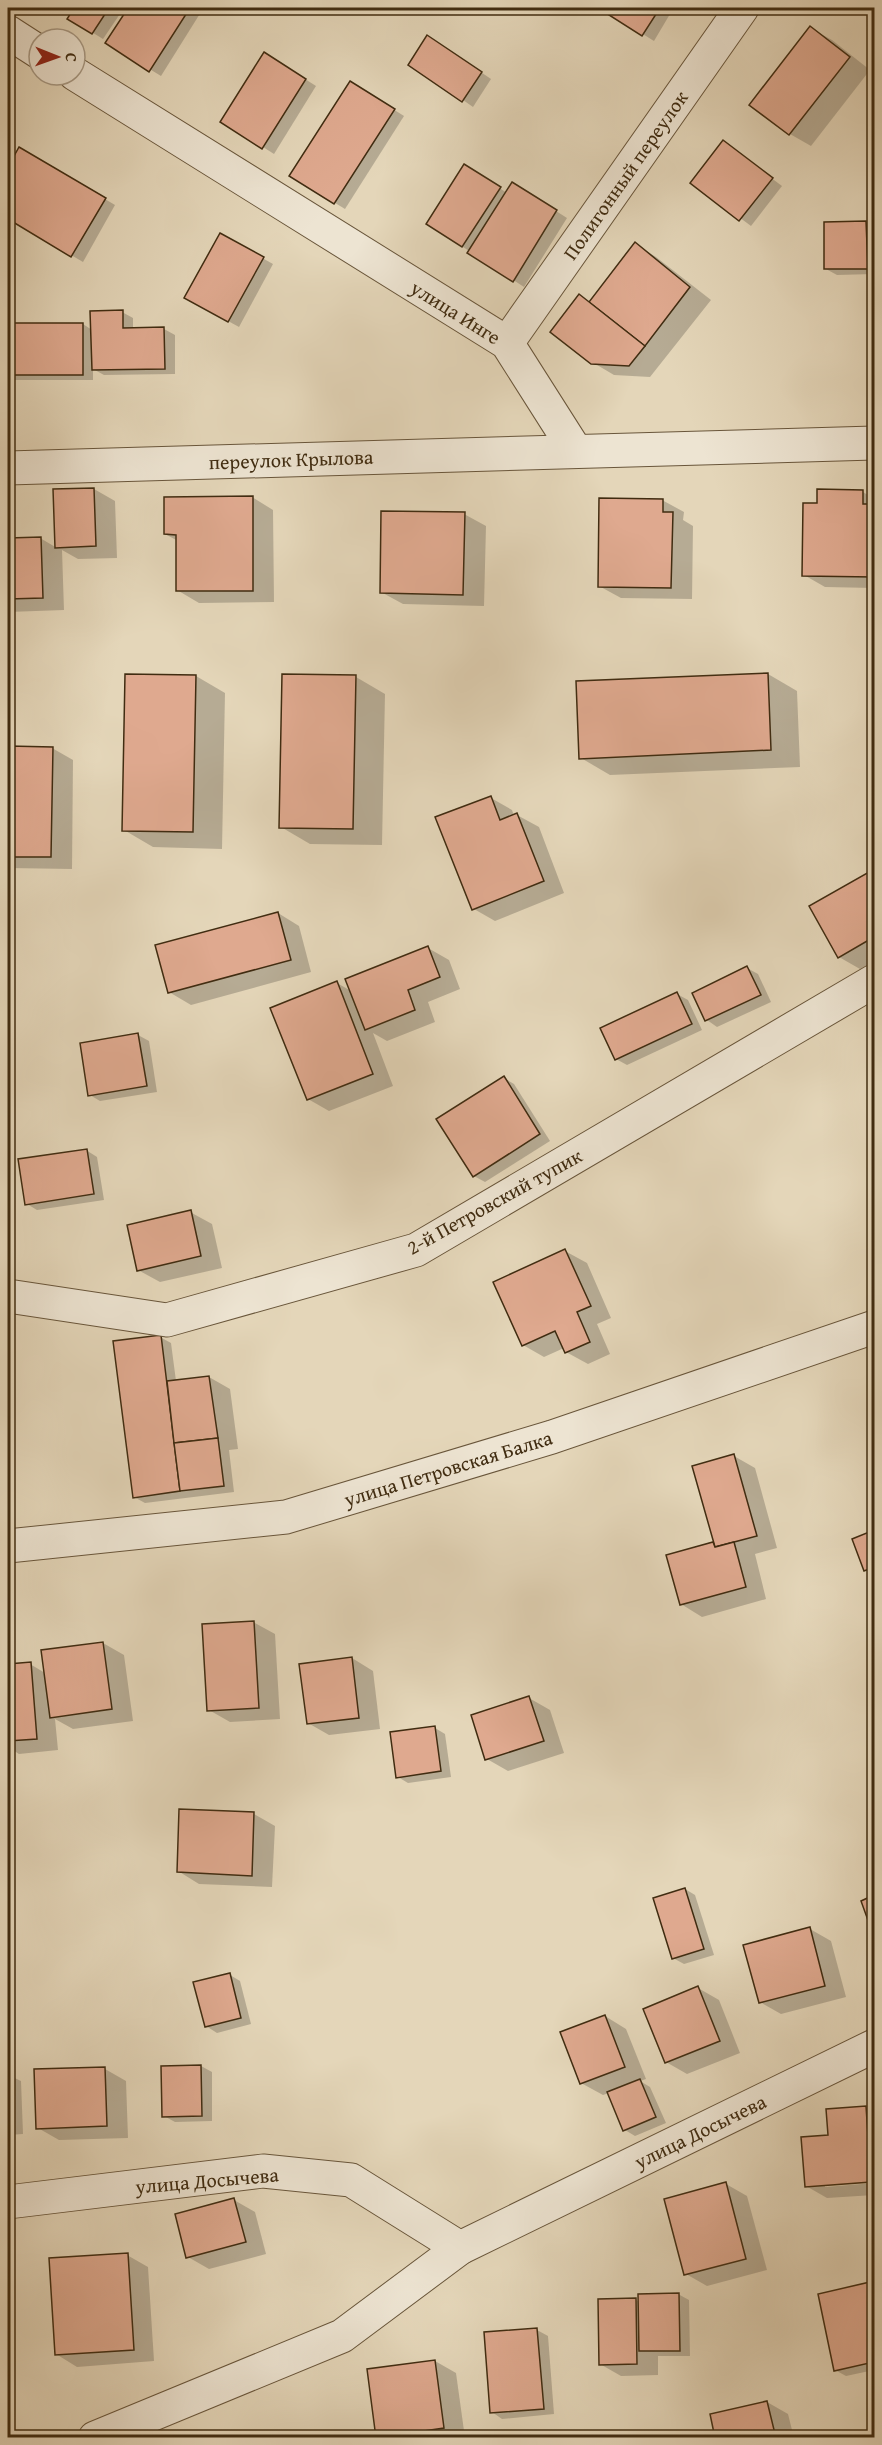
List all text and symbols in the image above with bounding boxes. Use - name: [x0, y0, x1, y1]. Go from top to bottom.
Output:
- north arrow: [27, 27, 87, 87]
- text: С: [60, 53, 84, 62]
- street label: Полигонный переулок: [556, 84, 695, 266]
- street label: улица Инге: [405, 272, 507, 351]
- street label: переулок Крылова: [208, 442, 374, 476]
- street label: 2-й Петровский тупик: [401, 1140, 587, 1261]
- street label: улица Петровская Балка: [339, 1422, 556, 1514]
- street label: улица Досычева: [628, 2086, 771, 2176]
- street label: улица Досычева: [133, 2159, 280, 2201]

